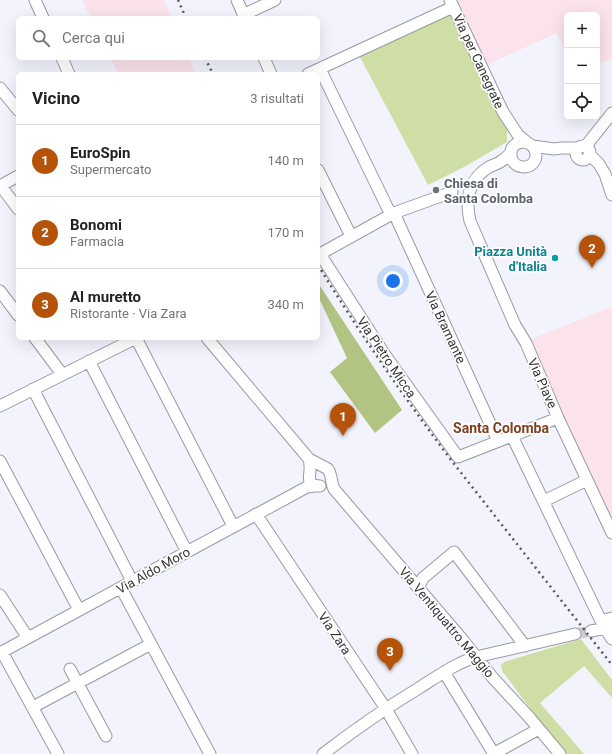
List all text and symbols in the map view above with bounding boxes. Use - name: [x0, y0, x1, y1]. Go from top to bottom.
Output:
- street label: Via per Canegrate: [450, 11, 507, 111]
- map controls: [564, 12, 600, 120]
- button: +: [564, 12, 600, 48]
- search box: [16, 16, 320, 60]
- icon: search: [30, 27, 52, 49]
- text: Cerca qui: [62, 29, 125, 47]
- button: −: [564, 48, 600, 84]
- button: locate: [564, 84, 600, 120]
- text: Vicino: [32, 88, 80, 108]
- text: 3 risultati: [250, 91, 304, 106]
- text: EuroSpin: [70, 144, 131, 162]
- text: 1: [41, 153, 49, 168]
- text: 140 m: [267, 153, 304, 168]
- text: Supermercato: [70, 162, 151, 177]
- place label: Chiesa di Santa Colomba: [444, 176, 533, 206]
- marker: Chiesa di Santa Colomba: [431, 185, 441, 195]
- text: Bonomi: [70, 216, 122, 234]
- text: 2: [41, 225, 49, 240]
- text: 170 m: [267, 225, 304, 240]
- text: Farmacia: [70, 234, 124, 249]
- pin: 2: [579, 235, 605, 268]
- place label: Piazza Unità d'Italia: [474, 244, 547, 274]
- marker: Piazza Unità d'Italia: [550, 253, 560, 263]
- your location: [383, 271, 403, 291]
- text: Al muretto: [70, 288, 141, 306]
- street label: Via Bramante: [422, 289, 469, 366]
- text: 3: [41, 297, 49, 312]
- text: 340 m: [267, 297, 304, 312]
- text: Ristorante · Via Zara: [70, 306, 187, 321]
- street label: Via Pietro Micca: [354, 314, 419, 401]
- street label: Via Piave: [525, 356, 560, 411]
- pin: 1: [330, 403, 356, 436]
- district label: Santa Colomba: [453, 420, 549, 436]
- street label: Via Aldo Moro: [114, 544, 193, 597]
- street label: Via Ventiquattro Maggio: [396, 564, 497, 681]
- street label: Via Zara: [315, 609, 354, 657]
- pin: 3: [377, 638, 403, 671]

